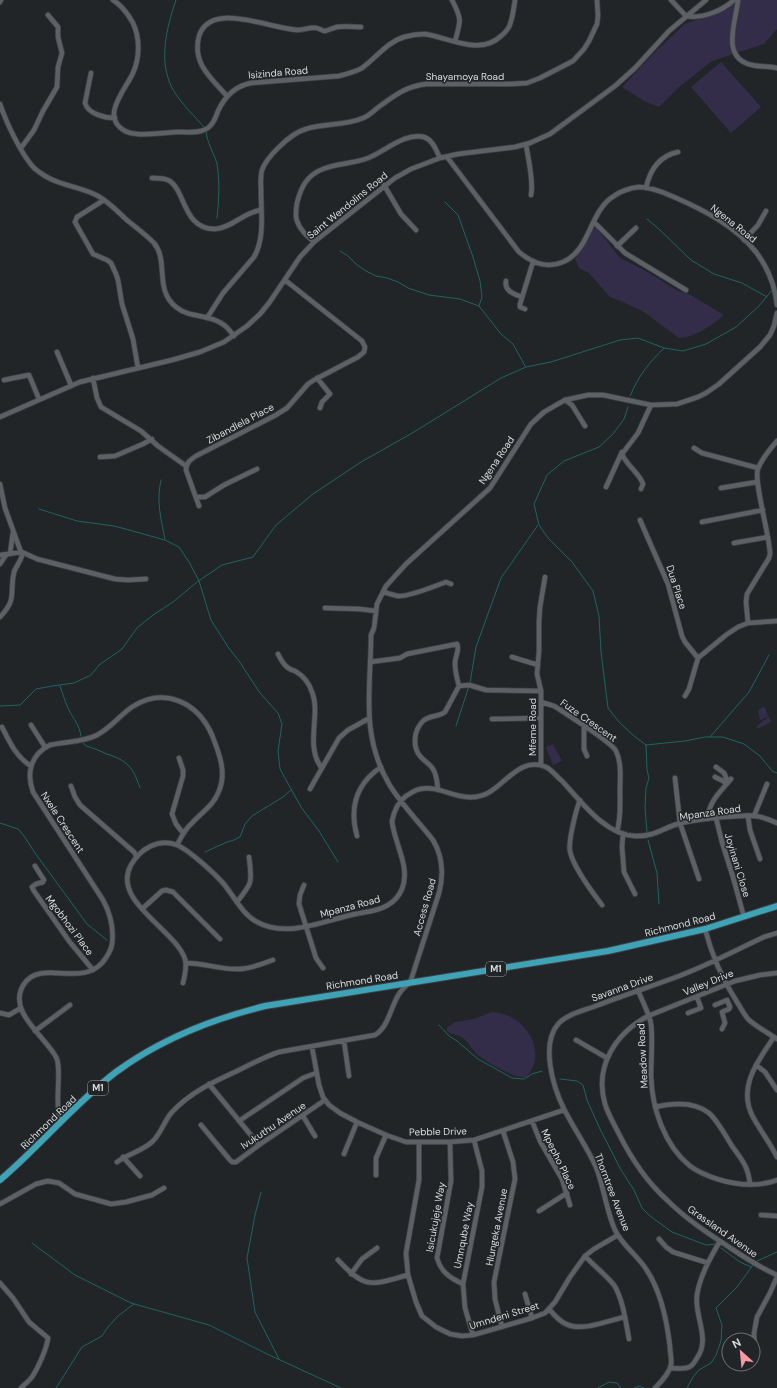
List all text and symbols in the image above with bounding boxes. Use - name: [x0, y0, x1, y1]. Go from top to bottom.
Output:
- street label: Isizinda Road: [248, 63, 309, 82]
- street label: Shayamoya Road: [426, 70, 504, 83]
- street label: Saint Wendolins Road: [304, 169, 390, 242]
- street label: Ngena Road: [708, 201, 759, 245]
- street label: Zibandlela Place: [204, 400, 277, 447]
- street label: Ngena Road: [476, 434, 517, 487]
- street label: Dua Place: [663, 563, 690, 611]
- street label: Fuze Crescent: [558, 696, 620, 745]
- street label: Mfeme Road: [526, 698, 539, 756]
- street label: Nxele Crescent: [38, 789, 87, 855]
- street label: Mpanza Road: [679, 802, 742, 823]
- street label: Joyinani Close: [722, 831, 754, 899]
- street label: Access Road: [410, 877, 439, 938]
- street label: Mpanza Road: [319, 892, 382, 921]
- street label: Mgobhozi Place: [43, 893, 97, 958]
- street label: Richmond Road: [643, 909, 717, 940]
- road number: M1: [486, 962, 506, 976]
- street label: Valley Drive: [681, 966, 736, 998]
- street label: Richmond Road: [325, 968, 399, 993]
- street label: Savanna Drive: [590, 970, 655, 1005]
- street label: Meadow Road: [634, 1023, 651, 1089]
- road number: M1: [88, 1081, 108, 1095]
- street label: Richmond Road: [18, 1092, 79, 1152]
- street label: Ivukuthu Avenue: [238, 1099, 309, 1152]
- street label: Pebble Drive: [409, 1124, 467, 1139]
- street label: Mpepho Place: [538, 1127, 579, 1192]
- street label: Thorntree Avenue: [592, 1151, 633, 1233]
- street label: Isicukujeje Way: [423, 1181, 448, 1253]
- street label: Hlungeka Avenue: [483, 1187, 510, 1267]
- street label: Umnqube Way: [451, 1200, 476, 1270]
- street label: Grassland Avenue: [685, 1202, 761, 1261]
- street label: Umndeni Street: [468, 1299, 541, 1332]
- north arrow: [721, 1332, 761, 1372]
- text: N: [730, 1335, 743, 1351]

